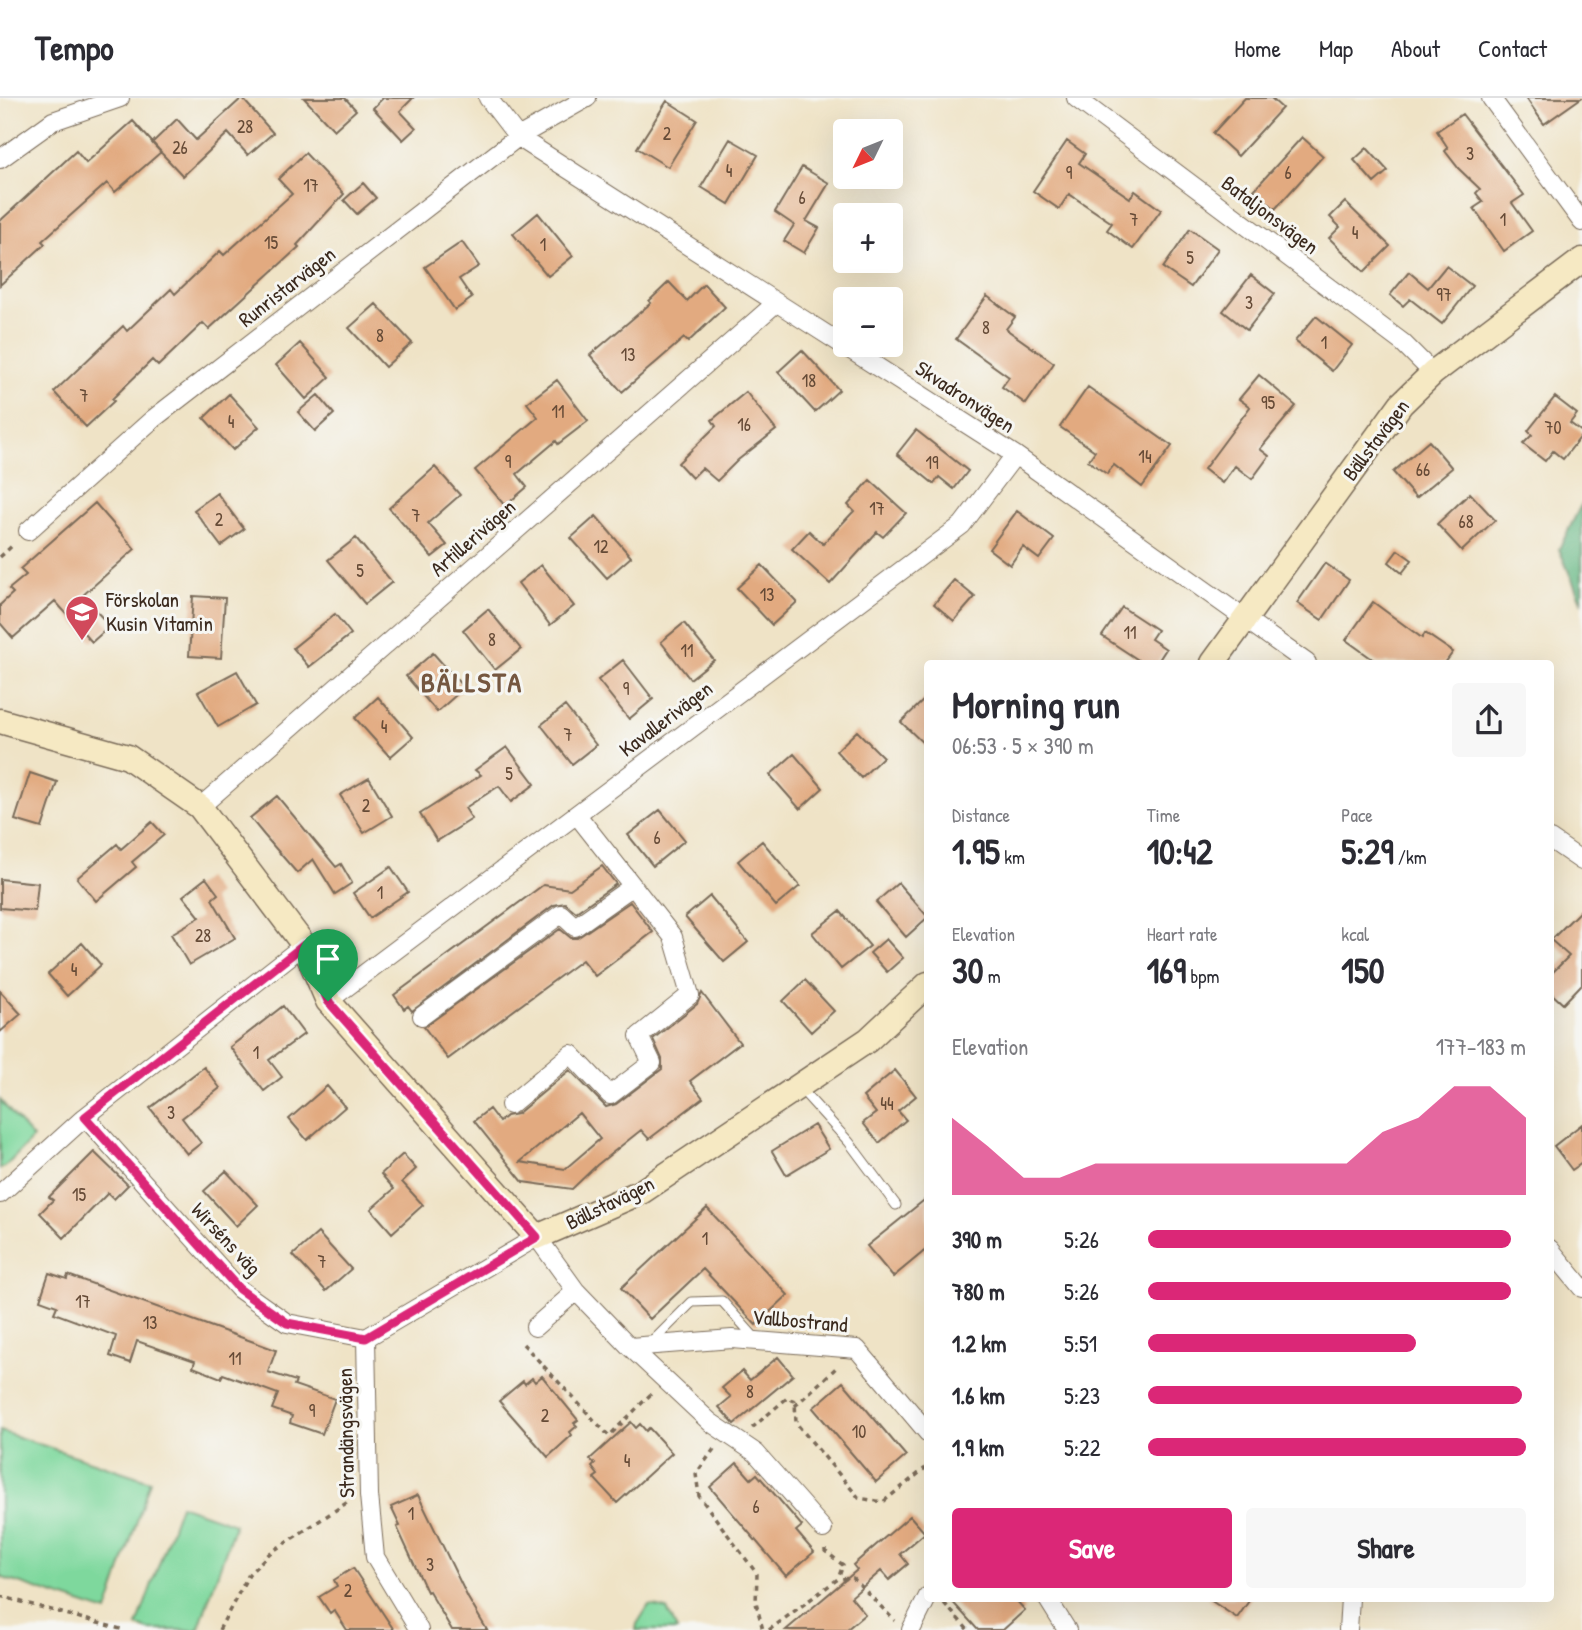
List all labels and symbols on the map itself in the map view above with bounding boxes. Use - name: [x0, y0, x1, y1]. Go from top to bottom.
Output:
- house number: 28: [237, 114, 253, 139]
- north arrow: [833, 119, 903, 189]
- house number: 2: [663, 121, 672, 146]
- house number: 26: [172, 135, 188, 160]
- house number: 3: [1466, 141, 1474, 166]
- house number: 4: [726, 158, 733, 183]
- house number: 9: [1066, 160, 1073, 185]
- house number: 6: [1284, 160, 1292, 185]
- street label: Bataljonsvägen: [1216, 168, 1325, 261]
- house number: 17: [303, 173, 319, 198]
- house number: 6: [798, 185, 806, 210]
- house number: 7: [1130, 207, 1139, 232]
- house number: 1: [1500, 207, 1506, 232]
- house number: 4: [1352, 220, 1359, 245]
- house number: 15: [264, 230, 278, 255]
- house number: 1: [540, 232, 546, 257]
- street label: Runristarvägen: [232, 240, 341, 334]
- house number: 5: [1186, 245, 1194, 270]
- house number: 97: [1436, 282, 1452, 307]
- house number: 3: [1245, 290, 1253, 315]
- house number: 8: [982, 315, 990, 340]
- house number: 8: [376, 323, 384, 348]
- house number: 1: [1321, 330, 1327, 355]
- house number: 13: [621, 342, 635, 367]
- street label: Skvadronvägen: [910, 354, 1021, 440]
- house number: 18: [802, 368, 816, 393]
- house number: 7: [80, 383, 89, 408]
- house number: 95: [1261, 390, 1275, 415]
- street label: Bällstavägen: [1335, 393, 1416, 486]
- house number: 11: [551, 399, 565, 424]
- house number: 4: [228, 409, 235, 434]
- house number: 16: [737, 412, 751, 437]
- house number: 70: [1545, 415, 1561, 440]
- house number: 14: [1138, 444, 1152, 469]
- house number: 9: [505, 449, 512, 474]
- house number: 19: [925, 450, 939, 475]
- house number: 66: [1416, 457, 1430, 482]
- street label: Artillerivägen: [424, 492, 522, 583]
- house number: 17: [869, 496, 885, 521]
- house number: 7: [412, 503, 421, 528]
- house number: 2: [215, 507, 224, 532]
- house number: 68: [1459, 509, 1474, 534]
- house number: 12: [594, 534, 609, 559]
- house number: 5: [356, 558, 364, 583]
- house number: 13: [760, 582, 774, 607]
- place label: Förskolan Kusin Vitamin: [105, 585, 213, 638]
- school or university icon: Förskolan Kusin Vitamin: [63, 593, 101, 642]
- house number: 11: [1123, 620, 1137, 645]
- house number: 8: [488, 627, 496, 652]
- house number: 11: [680, 638, 694, 663]
- district label: BÄLLSTA: [421, 663, 523, 701]
- street label: Kavallerivägen: [613, 674, 718, 763]
- house number: 9: [623, 676, 630, 701]
- house number: 4: [381, 714, 388, 739]
- house number: 7: [564, 722, 573, 747]
- house number: 5: [505, 761, 513, 786]
- house number: 2: [362, 793, 371, 818]
- house number: 6: [653, 825, 661, 850]
- house number: 1: [377, 880, 383, 905]
- house number: 28: [195, 923, 211, 948]
- pin: [298, 929, 358, 1001]
- house number: 4: [71, 957, 78, 982]
- house number: 1: [253, 1040, 259, 1065]
- house number: 44: [880, 1091, 894, 1116]
- house number: 3: [167, 1100, 175, 1125]
- street label: Bällstavägen: [561, 1169, 659, 1236]
- house number: 15: [72, 1182, 86, 1207]
- street label: Wirséns väg: [185, 1196, 268, 1282]
- house number: 1: [702, 1226, 708, 1251]
- house number: 7: [318, 1249, 327, 1274]
- house number: 17: [75, 1289, 91, 1314]
- street label: Vallbostrand: [751, 1302, 849, 1339]
- house number: 13: [143, 1310, 157, 1335]
- house number: 11: [228, 1346, 242, 1371]
- street label: Strandängsvägen: [330, 1368, 361, 1498]
- house number: 8: [746, 1379, 754, 1404]
- house number: 9: [309, 1398, 316, 1423]
- house number: 2: [541, 1403, 550, 1428]
- house number: 10: [852, 1419, 866, 1444]
- house number: 4: [624, 1448, 631, 1473]
- house number: 6: [752, 1494, 760, 1519]
- house number: 1: [408, 1501, 414, 1526]
- house number: 3: [426, 1552, 434, 1577]
- house number: 2: [344, 1578, 353, 1603]

